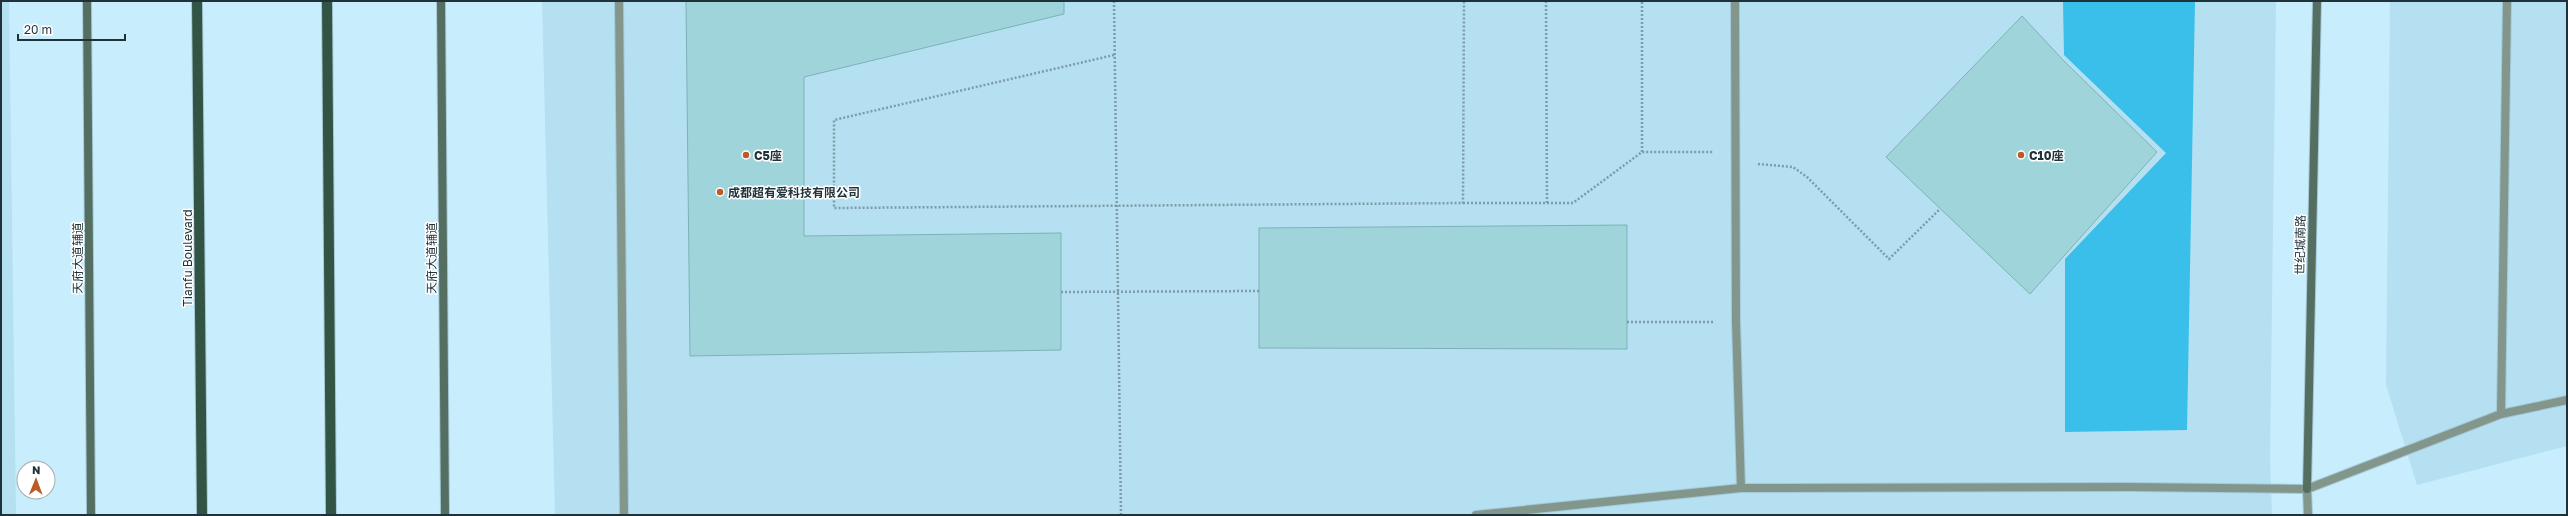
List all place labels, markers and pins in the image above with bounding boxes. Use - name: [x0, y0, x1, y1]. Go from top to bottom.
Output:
- place label: C5座: [754, 148, 782, 163]
- place label: C10座: [2029, 148, 2064, 163]
- marker: C5座: [741, 150, 751, 160]
- marker: C10座: [2016, 150, 2026, 160]
- place label: 成都超有爱科技有限公司: [728, 185, 860, 200]
- marker: 成都超有爱科技有限公司: [715, 187, 725, 197]

